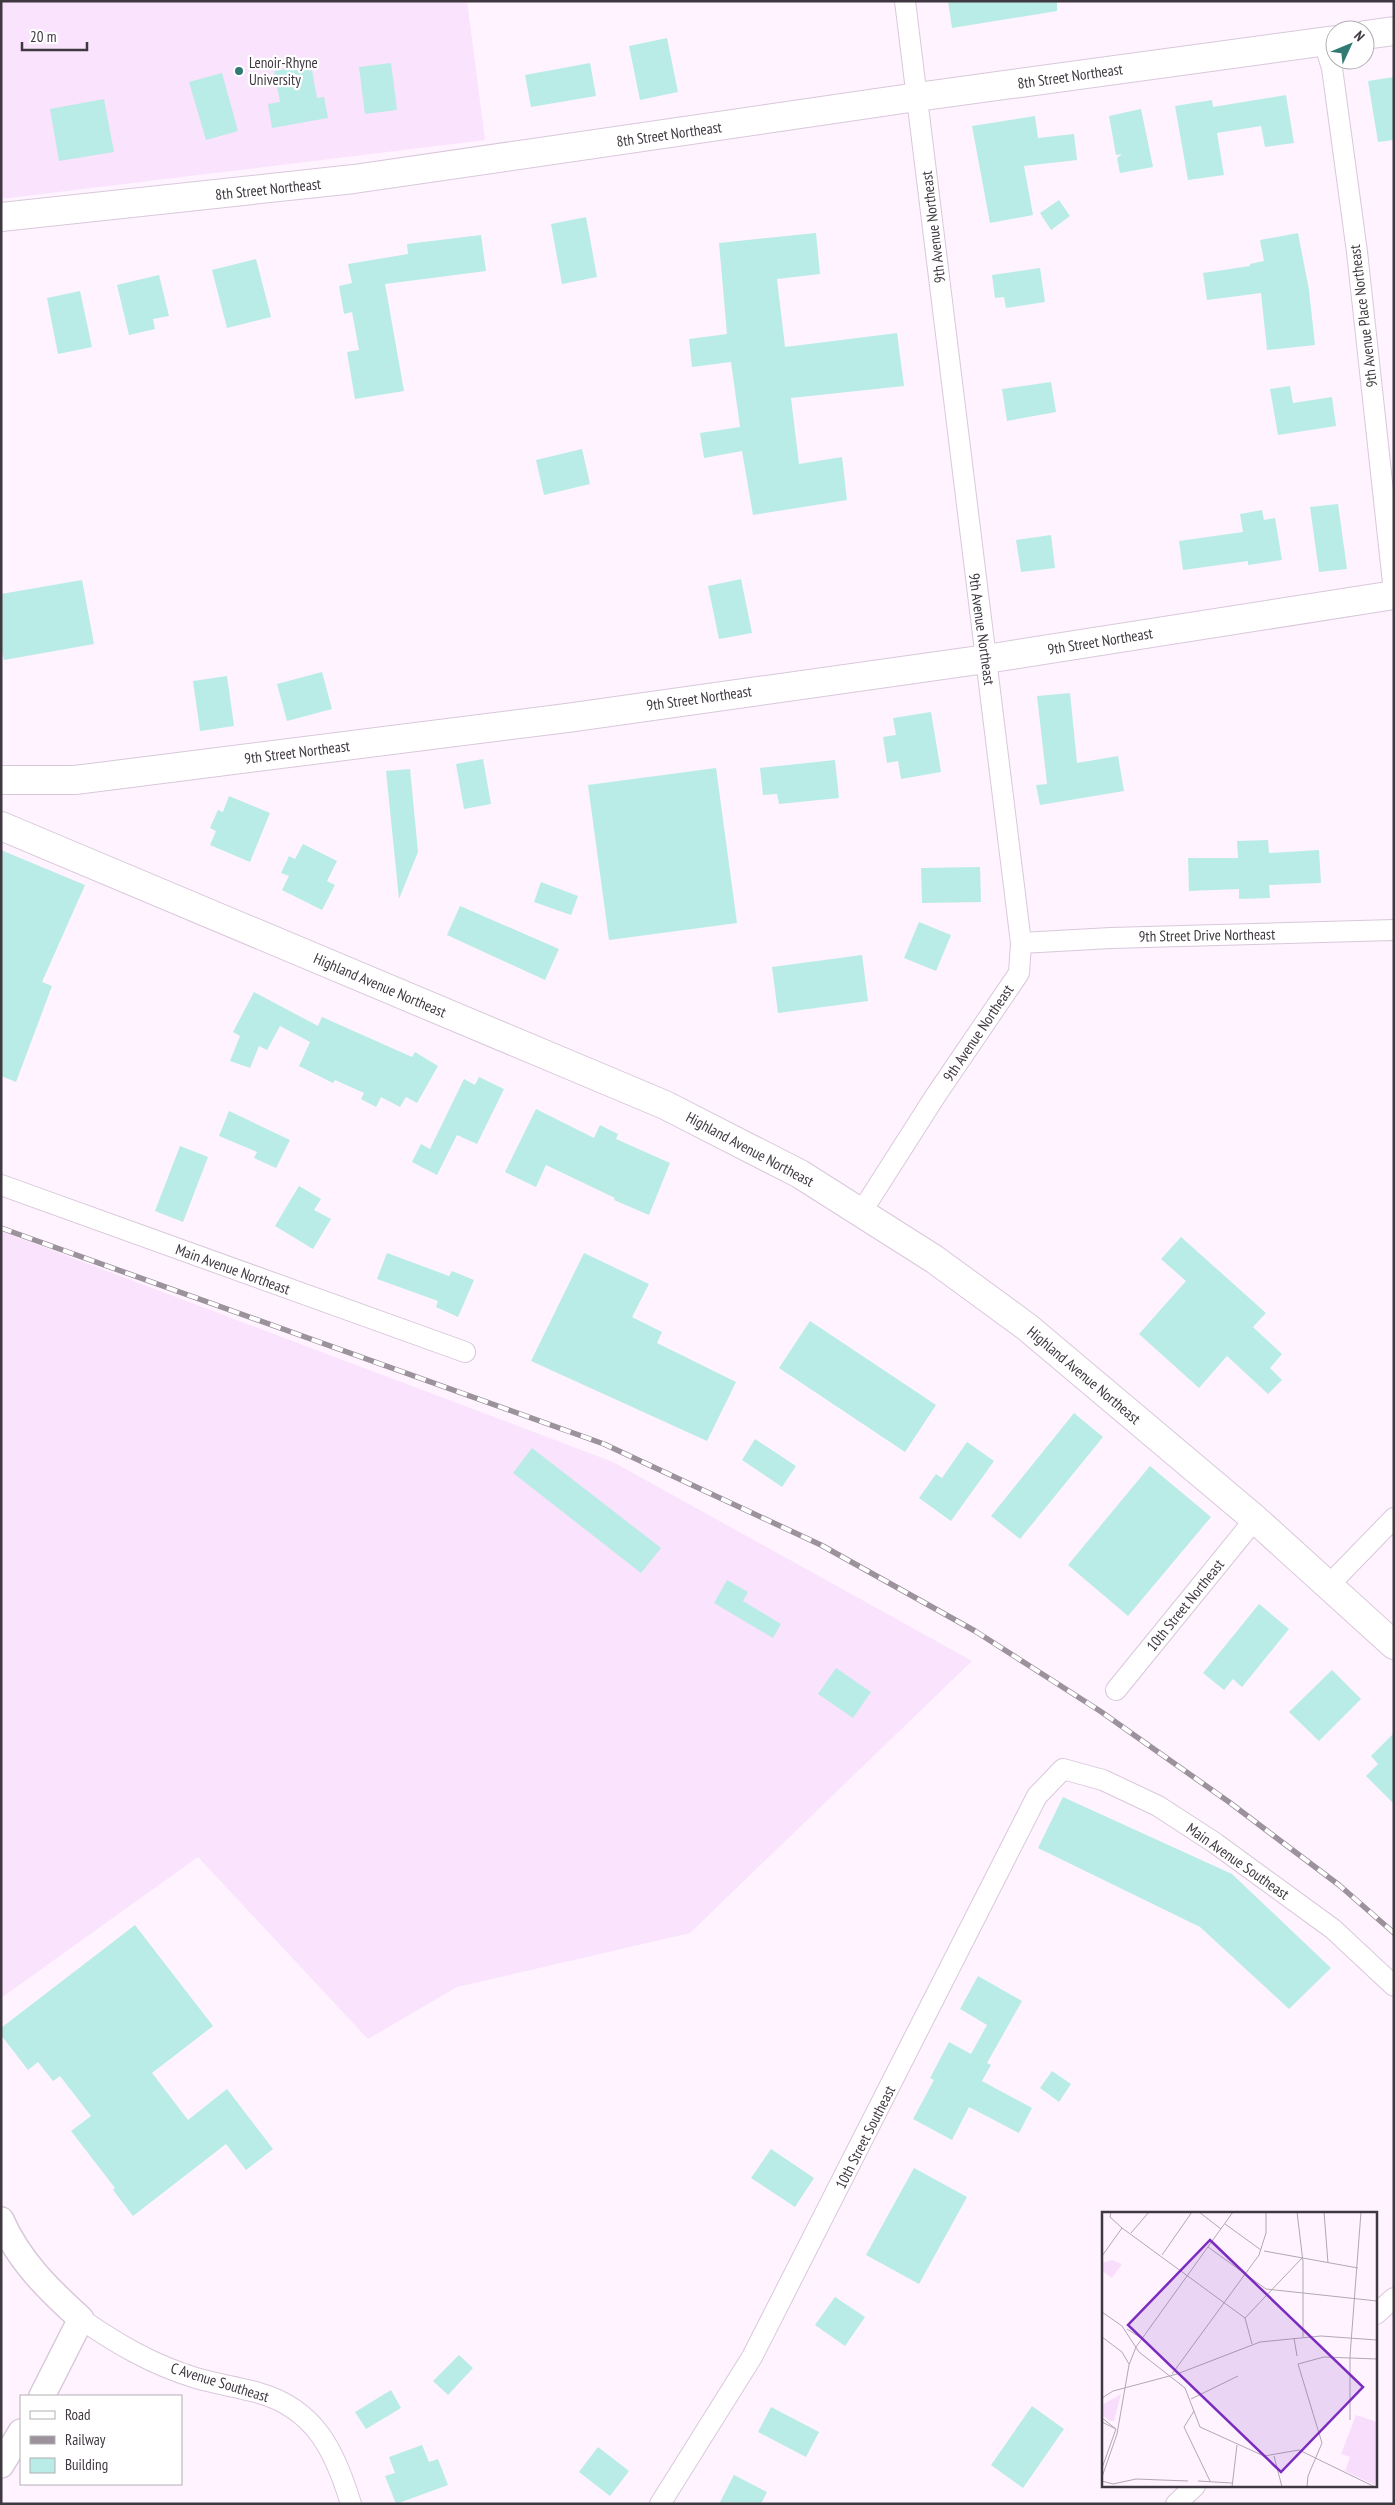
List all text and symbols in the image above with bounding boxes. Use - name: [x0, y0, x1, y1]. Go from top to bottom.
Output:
- scale bar: [22, 20, 88, 52]
- north arrow: [1325, 20, 1375, 70]
- text: 20 m: [30, 27, 56, 46]
- text: N: [1350, 27, 1368, 45]
- place label: Lenoir-Rhyne University: [249, 53, 318, 89]
- street label: 8th Street Northeast: [1016, 59, 1124, 93]
- marker: Lenoir-Rhyne University: [233, 65, 245, 77]
- street label: 8th Street Northeast: [615, 117, 723, 151]
- street label: 9th Avenue Northeast: [917, 170, 949, 284]
- street label: 8th Street Northeast: [214, 174, 322, 204]
- street label: 9th Avenue Place Northeast: [1345, 244, 1381, 388]
- street label: 9th Avenue Northeast: [965, 572, 999, 686]
- street label: 9th Street Northeast: [1046, 623, 1154, 659]
- street label: 9th Street Northeast: [645, 681, 753, 715]
- street label: 9th Street Northeast: [243, 736, 351, 768]
- street label: 9th Street Drive Northeast: [1139, 924, 1275, 946]
- street label: Highland Avenue Northeast: [311, 949, 449, 1021]
- street label: 9th Avenue Northeast: [939, 981, 1017, 1085]
- street label: Highland Avenue Northeast: [683, 1107, 817, 1191]
- street label: Main Avenue Northeast: [173, 1239, 293, 1299]
- street label: Highland Avenue Northeast: [1024, 1322, 1144, 1428]
- street label: 10th Street Northeast: [1142, 1555, 1228, 1655]
- street label: Main Avenue Southeast: [1183, 1819, 1293, 1903]
- street label: 10th Street Southeast: [831, 2082, 899, 2192]
- inset map: [1102, 2212, 1378, 2488]
- street label: C Avenue Southeast: [169, 2358, 271, 2406]
- legend: [20, 2395, 182, 2485]
- text: Road: [65, 2405, 91, 2424]
- text: Railway: [65, 2430, 106, 2449]
- text: Building: [65, 2455, 108, 2474]

